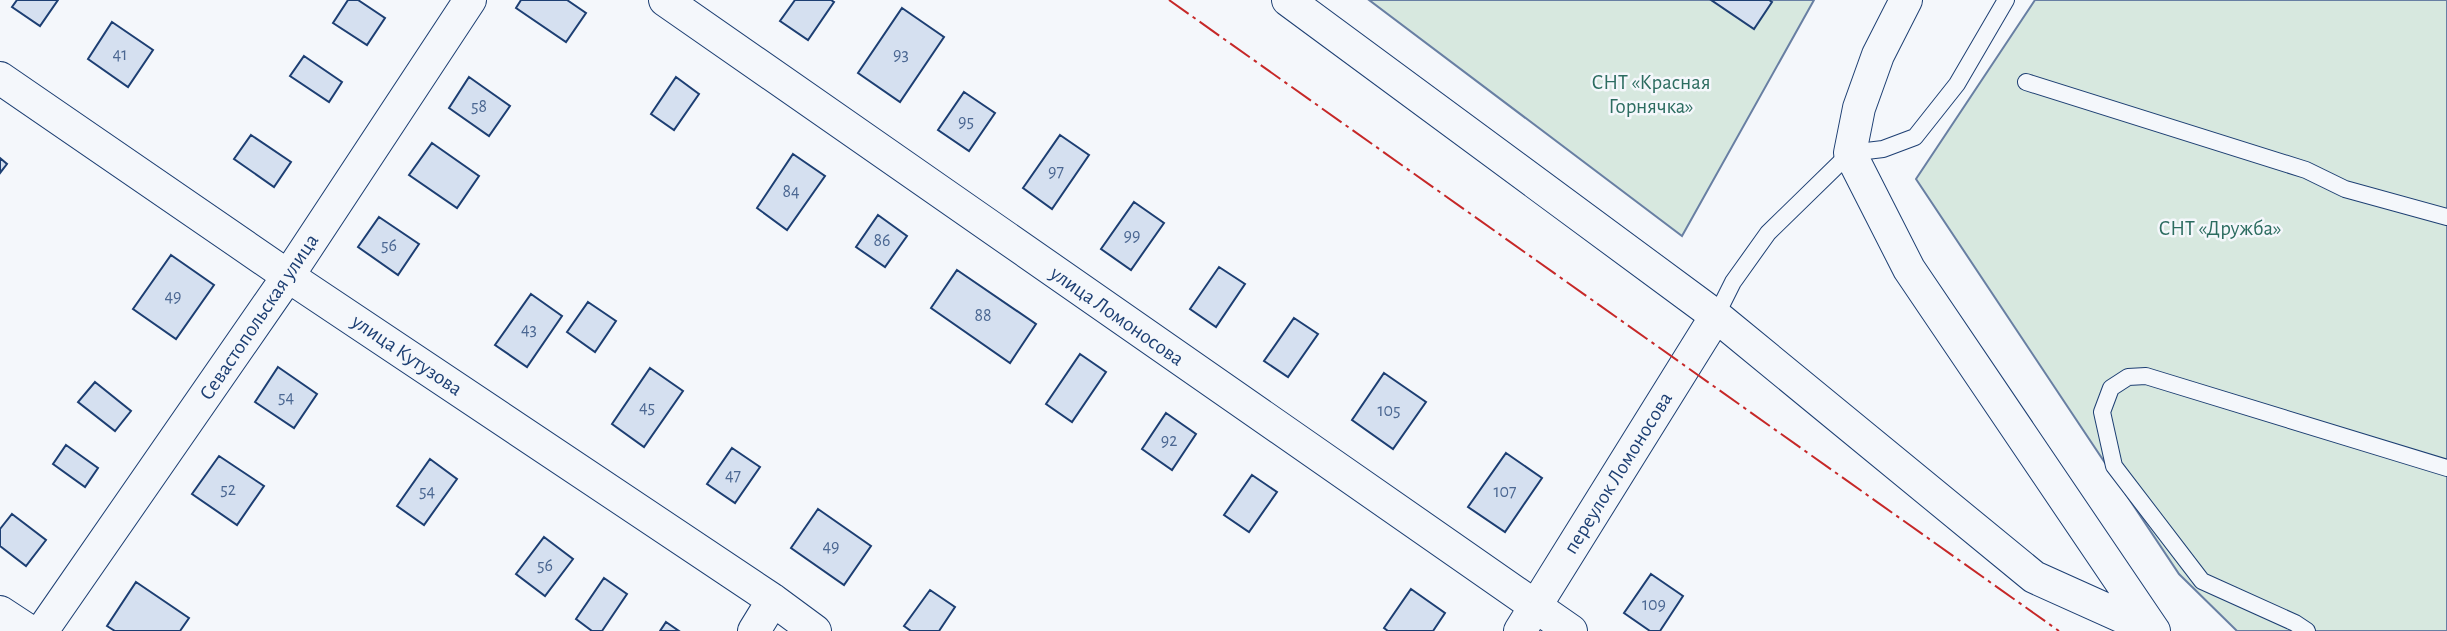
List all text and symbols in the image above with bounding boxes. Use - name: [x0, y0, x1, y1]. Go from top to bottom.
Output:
- house number: 41: [113, 46, 127, 64]
- house number: 93: [893, 46, 909, 64]
- park label: СНТ «Красная Горнячка»: [1592, 72, 1711, 117]
- house number: 58: [471, 98, 487, 116]
- house number: 95: [958, 113, 974, 131]
- house number: 97: [1048, 163, 1064, 181]
- house number: 84: [782, 183, 800, 201]
- park label: СНТ «Дружба»: [2158, 218, 2282, 239]
- house number: 99: [1124, 227, 1140, 245]
- street label: Севастопольская улица: [196, 230, 323, 404]
- house number: 86: [874, 232, 891, 250]
- house number: 56: [381, 237, 397, 255]
- street label: улица Ломоносова: [1046, 262, 1188, 370]
- house number: 49: [164, 288, 182, 306]
- house number: 88: [974, 307, 992, 325]
- street label: улица Кутузова: [347, 310, 466, 400]
- house number: 43: [521, 321, 537, 339]
- street label: переулок Ломоносова: [1560, 388, 1676, 558]
- house number: 54: [278, 389, 294, 407]
- house number: 45: [639, 399, 655, 417]
- house number: 105: [1377, 402, 1401, 420]
- house number: 92: [1161, 432, 1177, 450]
- house number: 47: [725, 467, 741, 485]
- house number: 52: [220, 481, 236, 499]
- house number: 54: [419, 483, 435, 501]
- house number: 107: [1493, 483, 1517, 501]
- house number: 49: [822, 538, 840, 556]
- house number: 56: [537, 557, 553, 575]
- house number: 109: [1642, 596, 1666, 614]

